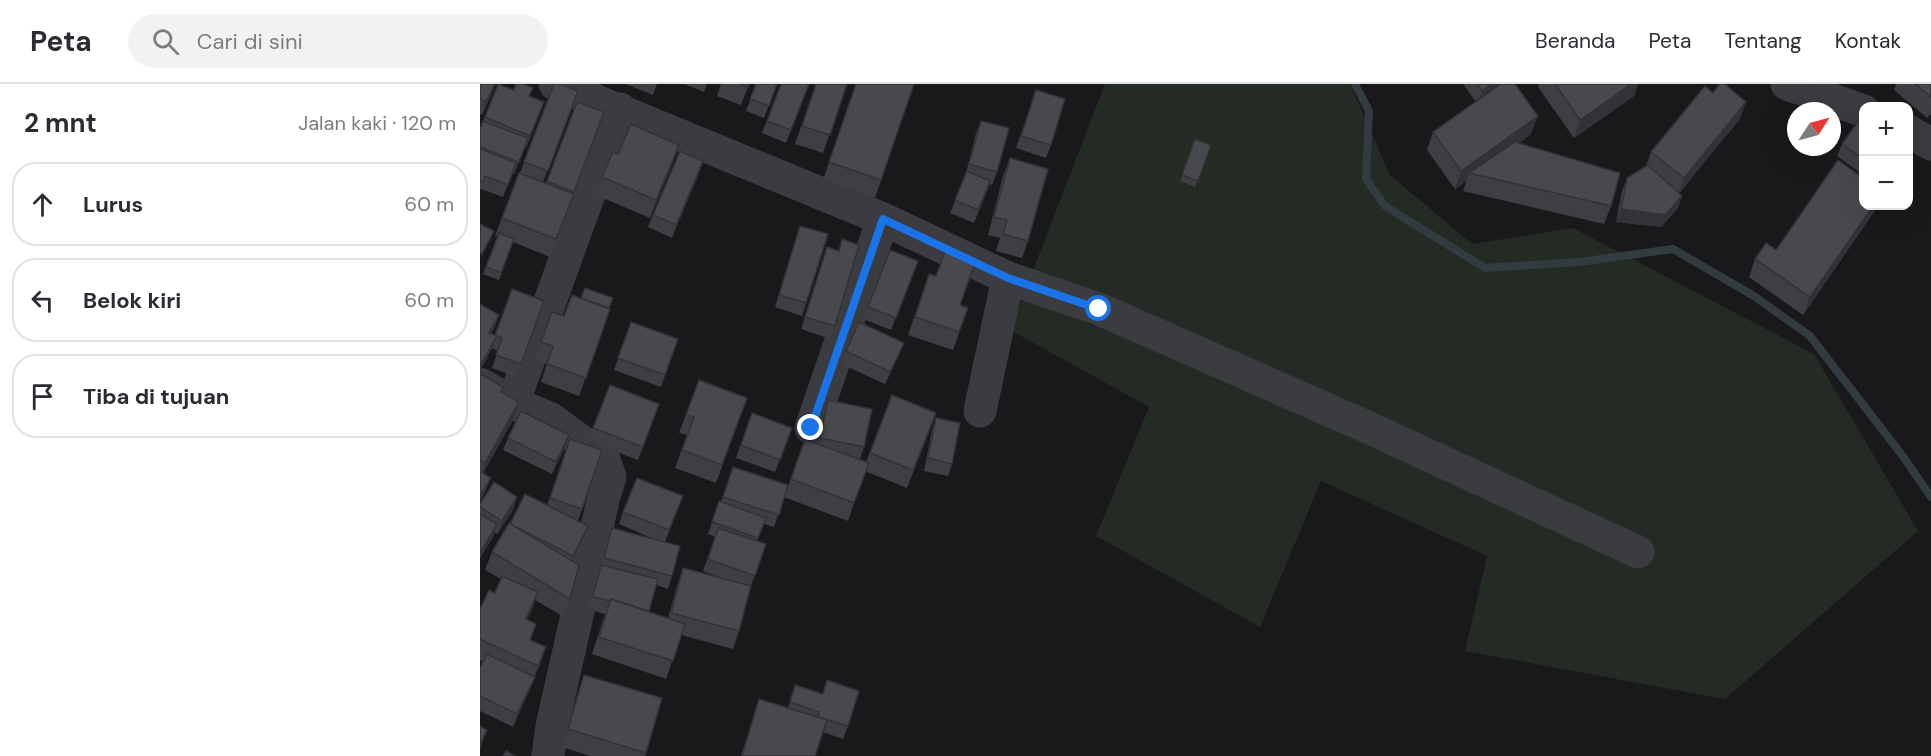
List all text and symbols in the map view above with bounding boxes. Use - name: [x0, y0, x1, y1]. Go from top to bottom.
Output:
- search box: [128, 14, 548, 68]
- text: Peta: [30, 23, 92, 60]
- icon: search: [149, 25, 182, 58]
- text: Cari di sini: [197, 27, 303, 56]
- text: Beranda: [1535, 27, 1616, 55]
- text: Peta: [1649, 27, 1691, 55]
- text: Tentang: [1724, 27, 1802, 55]
- text: Kontak: [1835, 27, 1901, 55]
- north arrow: [1787, 102, 1841, 156]
- map controls: [1859, 102, 1913, 210]
- button: +: [1859, 102, 1913, 156]
- text: 2 mnt: [24, 106, 97, 140]
- text: Jalan kaki · 120 m: [298, 110, 456, 136]
- button: −: [1859, 156, 1913, 210]
- icon: ahead: [26, 188, 59, 221]
- text: Lurus: [83, 190, 143, 219]
- text: 60 m: [405, 191, 454, 217]
- icon: left: [26, 284, 59, 317]
- text: Belok kiri: [83, 286, 181, 315]
- text: 60 m: [405, 287, 454, 313]
- route start: [1085, 295, 1111, 321]
- icon: arrive: [26, 380, 59, 413]
- text: Tiba di tujuan: [83, 382, 229, 411]
- route end: [797, 414, 823, 440]

